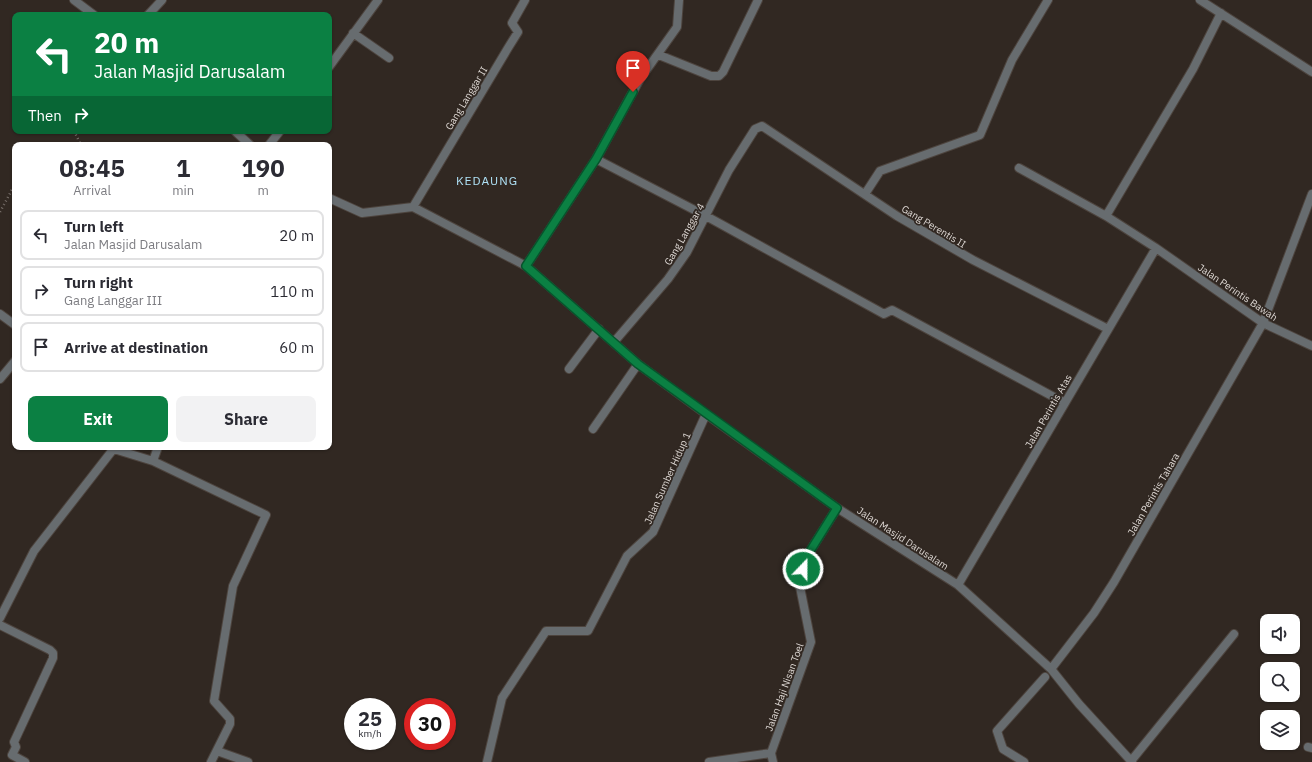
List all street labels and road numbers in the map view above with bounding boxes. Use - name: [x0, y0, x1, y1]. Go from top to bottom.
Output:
- street label: Gang Langgar II: [442, 64, 490, 132]
- street label: Gang Langgar 4: [661, 201, 707, 268]
- street label: Gang Perentis II: [899, 202, 968, 251]
- street label: Jalan Perintis Bawah: [1195, 261, 1280, 324]
- street label: Jalan Perintis Atas: [1022, 372, 1075, 450]
- street label: Jalan Sumber Hidup 1: [641, 430, 694, 526]
- street label: Jalan Perintis Tahara: [1124, 450, 1183, 538]
- street label: Jalan Masjid Darusalam: [855, 504, 951, 573]
- street label: Jalan Haji Nisan Toel: [762, 641, 807, 733]

